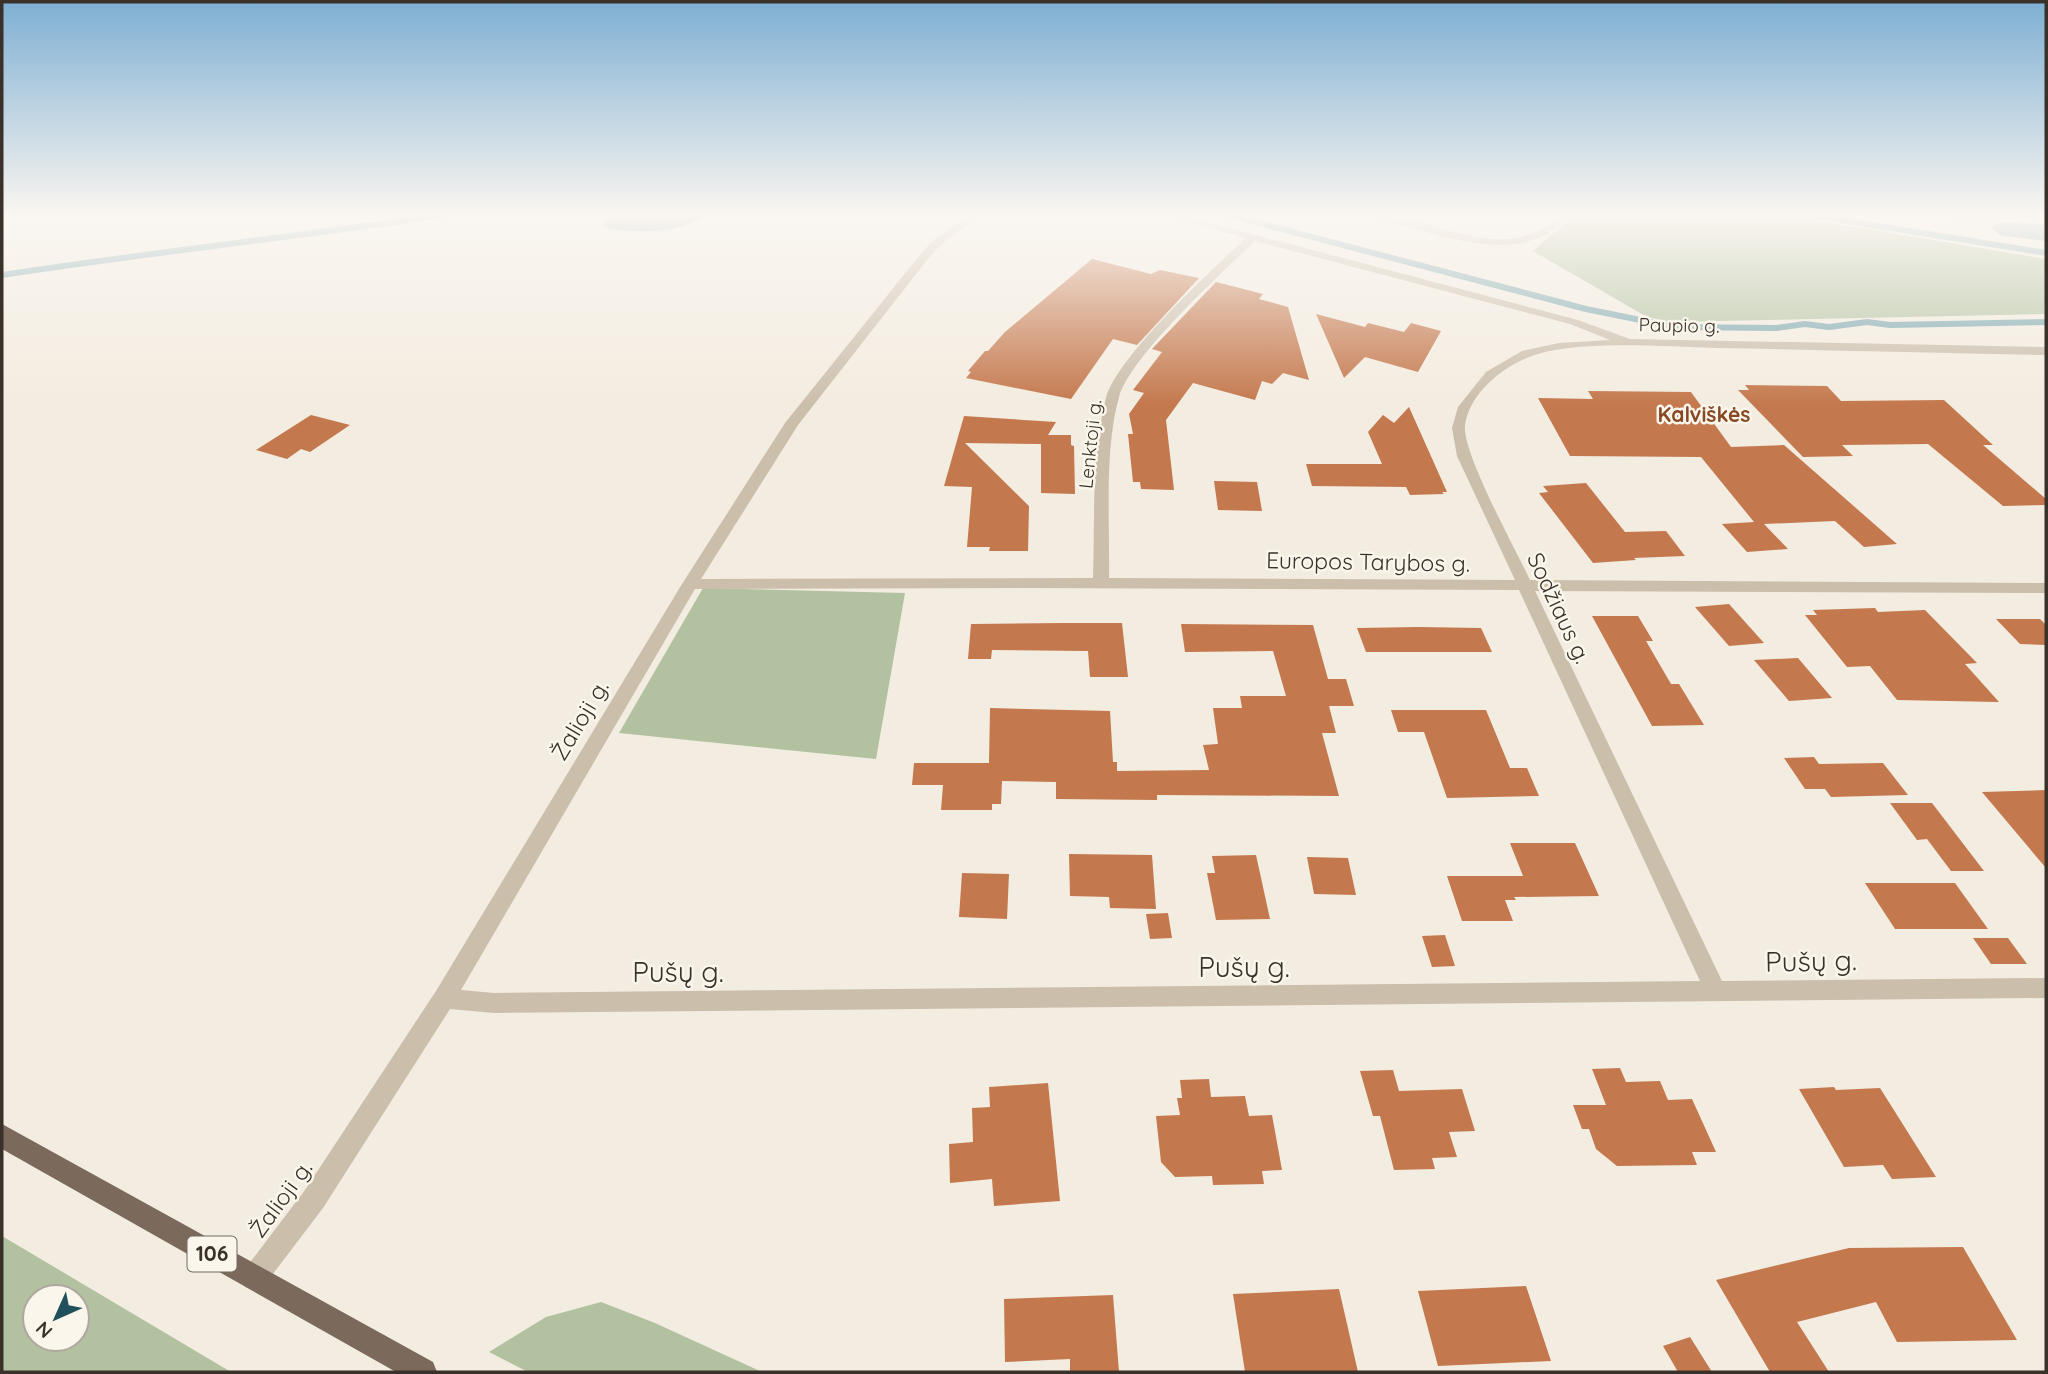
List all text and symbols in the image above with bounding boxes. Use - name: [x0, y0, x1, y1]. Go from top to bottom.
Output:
- street label: Paupio g.: [1638, 312, 1720, 338]
- street label: Lenktoji g.: [1073, 398, 1107, 490]
- district label: Kalviškės: [1658, 401, 1750, 427]
- street label: Europos Tarybos g.: [1266, 545, 1470, 578]
- street label: Sodžiaus g.: [1521, 548, 1598, 668]
- street label: Žalioji g.: [544, 674, 615, 765]
- street label: Pušų g.: [1765, 942, 1857, 979]
- street label: Pušų g.: [1198, 949, 1290, 984]
- street label: Pušų g.: [632, 954, 724, 989]
- street label: Žalioji g.: [243, 1154, 318, 1243]
- road number: 106: [188, 1236, 236, 1272]
- north arrow: [21, 1283, 91, 1353]
- text: N: [31, 1317, 57, 1343]

